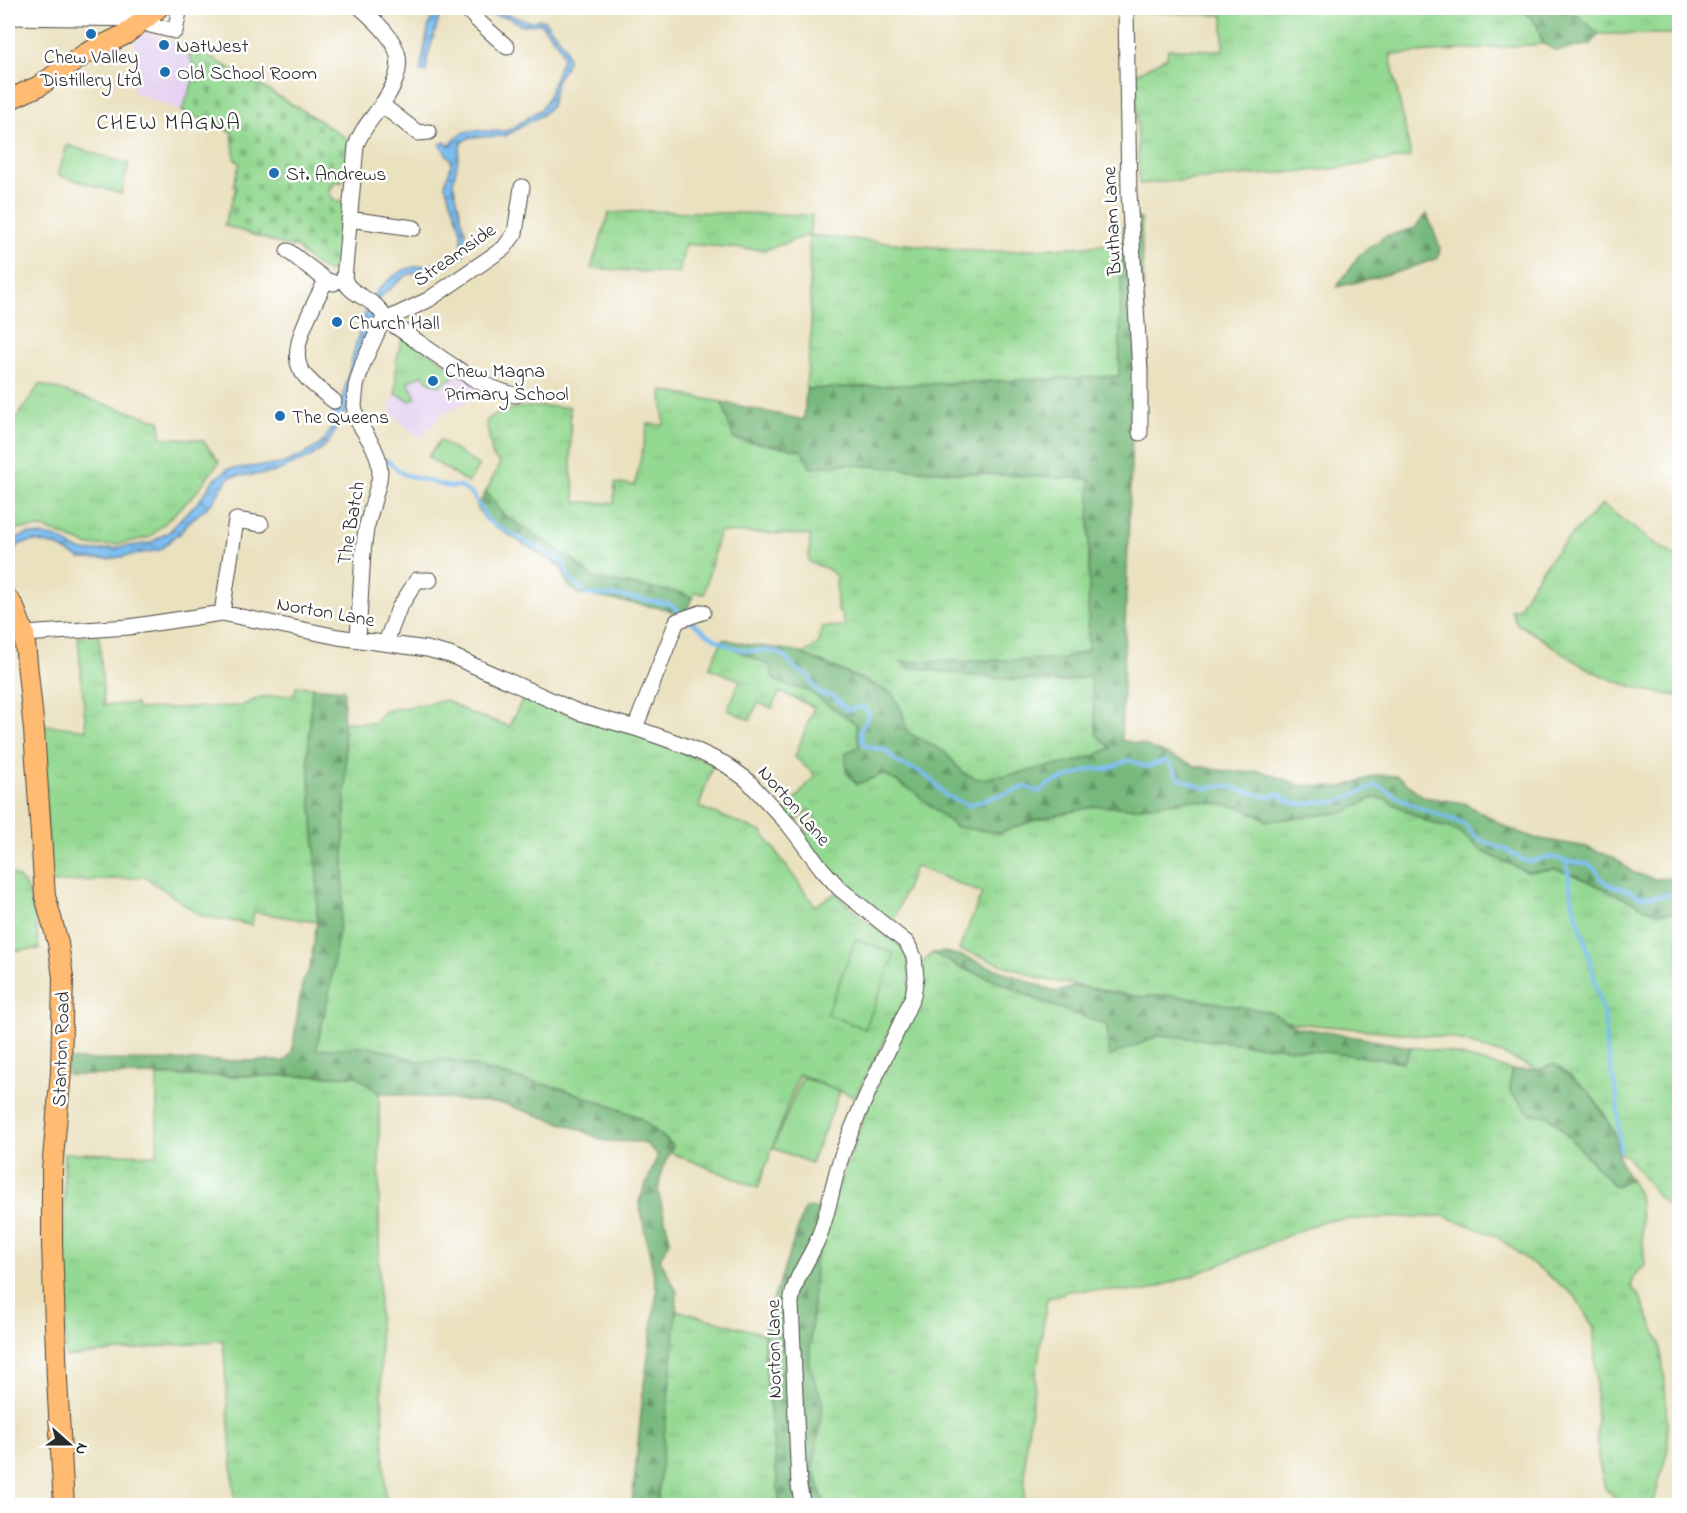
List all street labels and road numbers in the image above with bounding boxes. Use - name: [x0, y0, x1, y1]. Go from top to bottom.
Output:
- street label: Butham Lane: [1096, 165, 1131, 277]
- street label: Streamside: [408, 217, 503, 295]
- street label: The Batch: [331, 479, 374, 567]
- street label: Norton Lane: [274, 591, 377, 636]
- street label: Norton Lane: [750, 760, 837, 854]
- street label: Stanton Road: [46, 991, 79, 1107]
- street label: Norton Lane: [760, 1299, 791, 1399]

